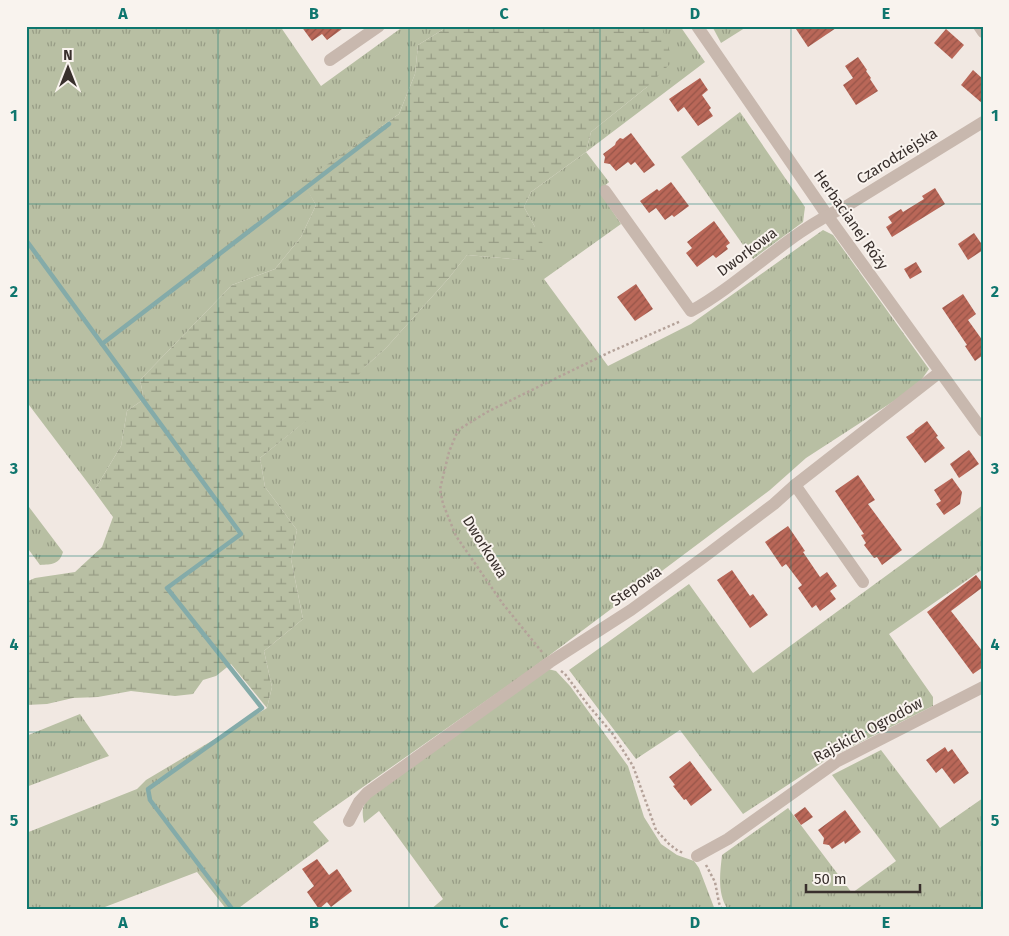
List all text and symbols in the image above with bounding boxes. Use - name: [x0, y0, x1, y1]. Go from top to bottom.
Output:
- text: A: [117, 4, 128, 23]
- text: B: [309, 4, 319, 23]
- text: C: [499, 4, 509, 23]
- text: D: [690, 4, 700, 23]
- text: E: [882, 4, 890, 23]
- north arrow: [42, 42, 92, 92]
- text: N: [63, 47, 73, 64]
- text: 1: [10, 106, 18, 125]
- text: 1: [991, 106, 999, 125]
- street label: Czarodziejska: [853, 124, 941, 188]
- street label: Herbacianej Róży: [810, 167, 892, 274]
- street label: Dworkowa: [714, 224, 780, 280]
- text: 2: [10, 282, 18, 301]
- text: 2: [991, 282, 999, 301]
- text: 3: [9, 459, 18, 478]
- text: 3: [990, 459, 999, 478]
- street label: Dworkowa: [459, 513, 511, 581]
- street label: Stepowa: [607, 562, 665, 610]
- text: 4: [9, 635, 19, 654]
- text: 4: [990, 635, 1000, 654]
- street label: Rajskich Ogrodów: [810, 694, 926, 766]
- text: 5: [10, 811, 19, 830]
- text: 5: [991, 811, 1000, 830]
- scale bar: [806, 861, 920, 893]
- text: 50 m: [814, 870, 847, 888]
- text: A: [117, 913, 128, 932]
- text: B: [309, 913, 319, 932]
- text: C: [499, 913, 509, 932]
- text: D: [690, 913, 700, 932]
- text: E: [882, 913, 890, 932]

